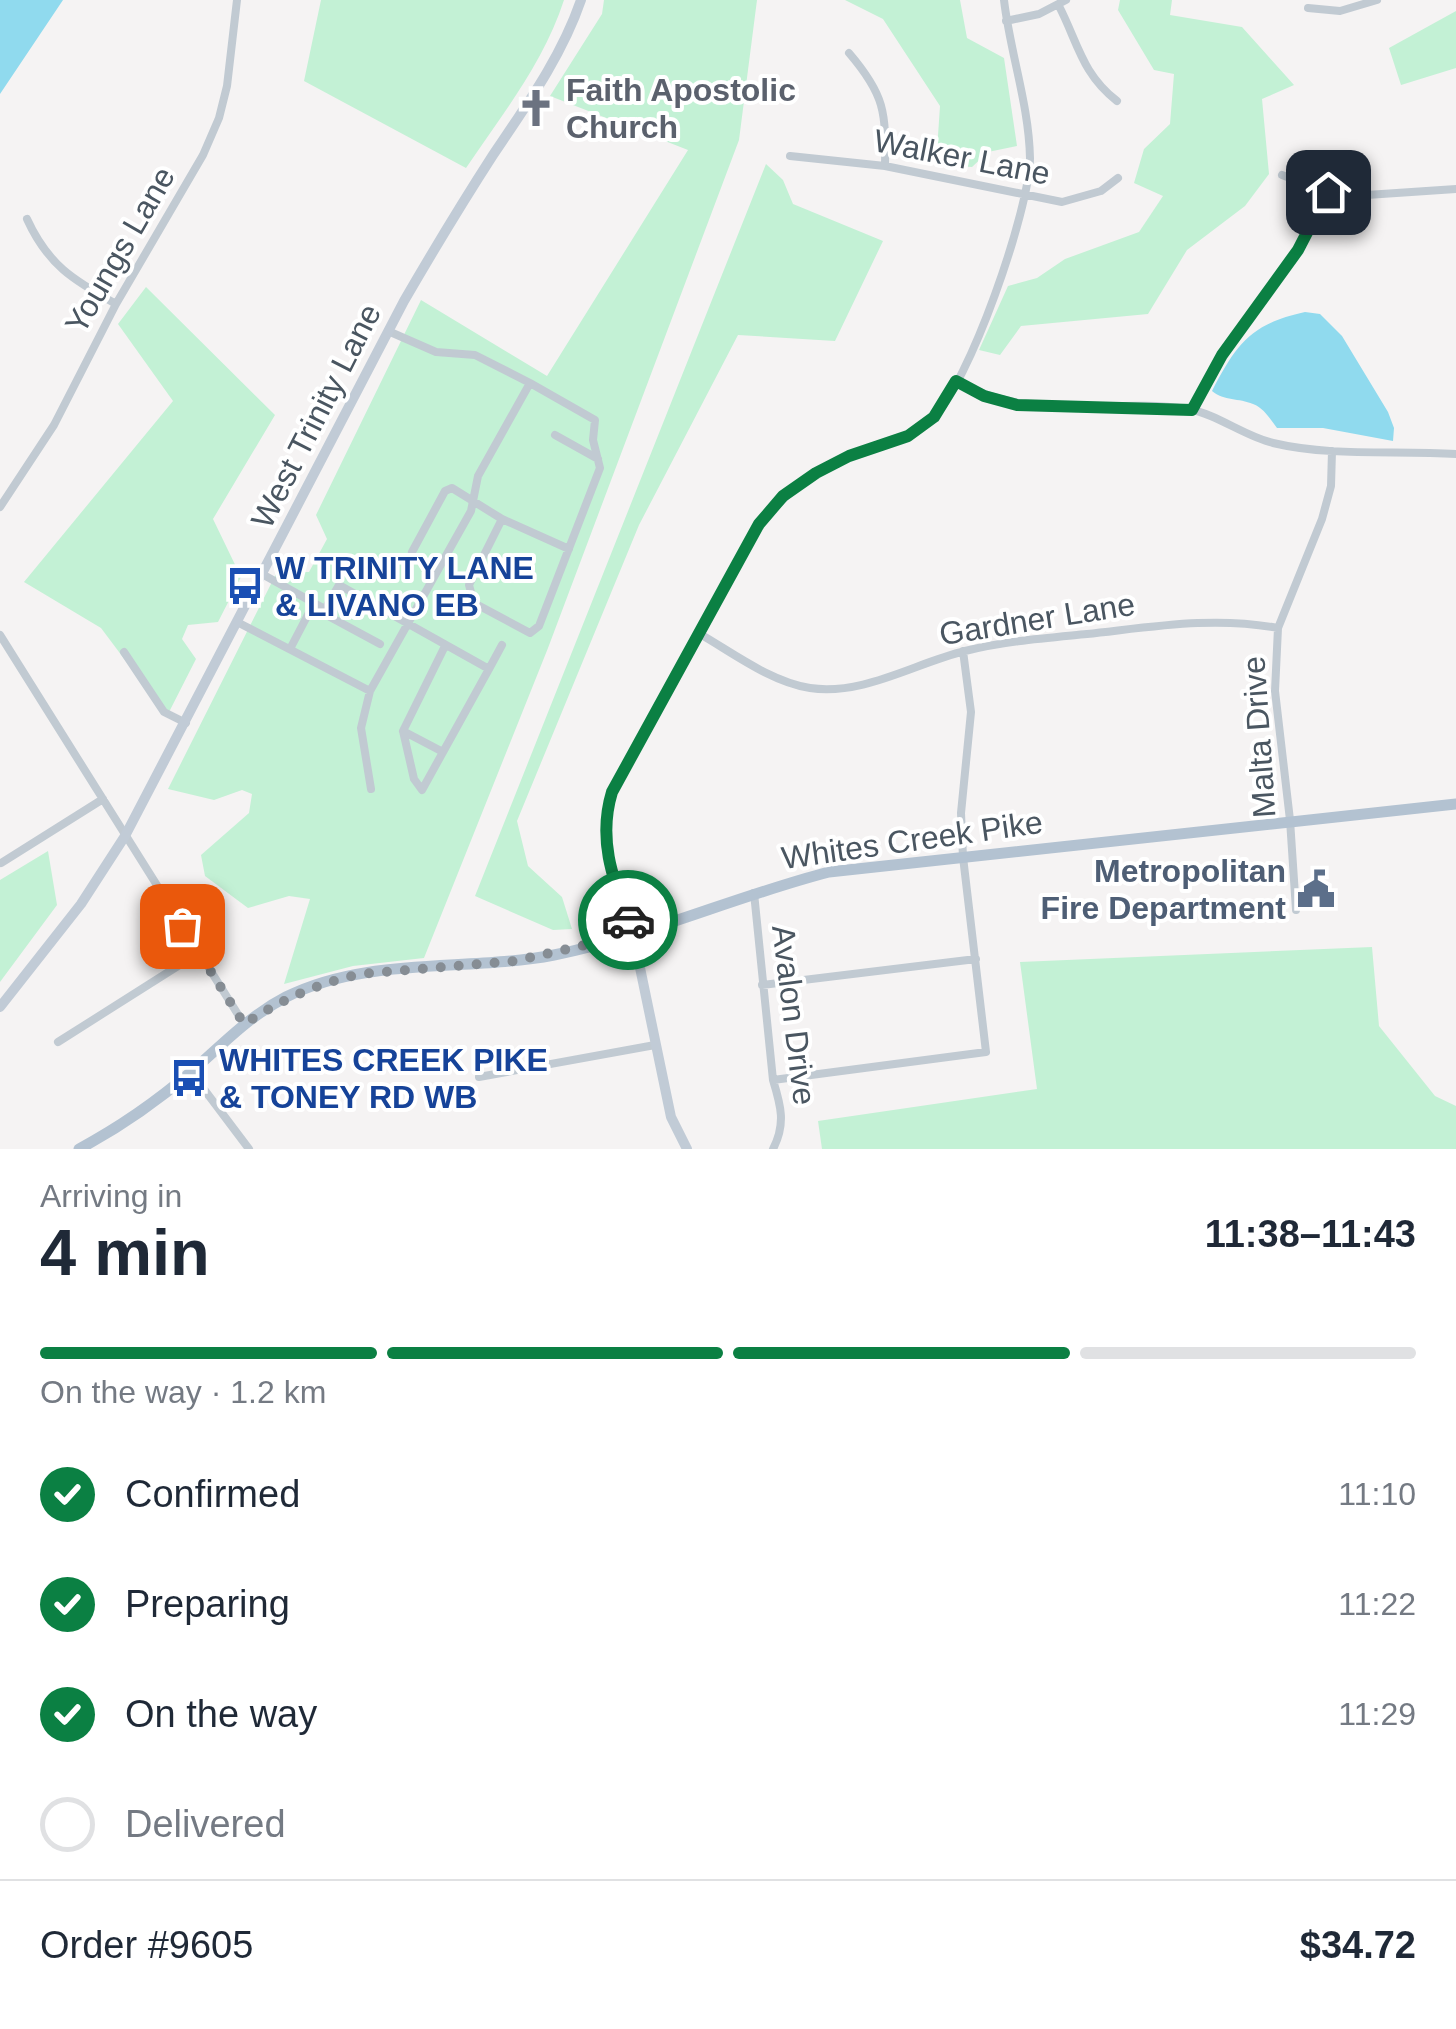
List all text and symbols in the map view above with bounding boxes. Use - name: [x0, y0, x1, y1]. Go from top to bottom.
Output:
- place label: Faith Apostolic Church: [566, 72, 796, 145]
- church icon: Faith Apostolic Church: [515, 87, 557, 129]
- street label: Walker Lane: [871, 122, 1053, 192]
- pin: [1286, 150, 1371, 235]
- street label: Youngs Lane: [58, 161, 182, 339]
- icon: home: [1301, 165, 1356, 220]
- street label: West Trinity Lane: [244, 298, 388, 534]
- place label: W TRINITY LANE & LIVANO EB: [275, 550, 534, 623]
- bus stop icon: W TRINITY LANE & LIVANO EB: [224, 565, 266, 607]
- street label: Gardner Lane: [937, 586, 1137, 652]
- street label: Malta Drive: [1235, 655, 1283, 819]
- street label: Whites Creek Pike: [779, 804, 1045, 876]
- place label: Metropolitan Fire Department: [1041, 853, 1286, 926]
- public building icon: Metropolitan Fire Department: [1295, 868, 1337, 910]
- courier: [578, 870, 678, 970]
- pin: [140, 884, 225, 969]
- icon: car: [601, 893, 656, 948]
- icon: bag: [155, 899, 210, 954]
- street label: Avalon Drive: [765, 923, 823, 1107]
- place label: WHITES CREEK PIKE & TONEY RD WB: [219, 1042, 548, 1115]
- bus stop icon: WHITES CREEK PIKE & TONEY RD WB: [168, 1057, 210, 1099]
- text: Arriving in: [40, 1178, 182, 1214]
- text: 11:38–11:43: [1205, 1213, 1416, 1255]
- text: 4 min: [40, 1216, 210, 1289]
- text: On the way · 1.2 km: [40, 1374, 326, 1410]
- icon: check: [40, 1467, 95, 1522]
- text: Confirmed: [125, 1473, 300, 1515]
- text: 11:10: [1338, 1476, 1416, 1512]
- icon: check: [40, 1577, 95, 1632]
- text: Preparing: [125, 1583, 290, 1625]
- text: 11:22: [1338, 1586, 1416, 1622]
- icon: check: [40, 1687, 95, 1742]
- text: On the way: [125, 1693, 317, 1735]
- text: 11:29: [1338, 1696, 1416, 1732]
- text: Delivered: [125, 1803, 286, 1845]
- text: Order #9605: [40, 1924, 253, 1966]
- text: $34.72: [1300, 1924, 1416, 1966]

